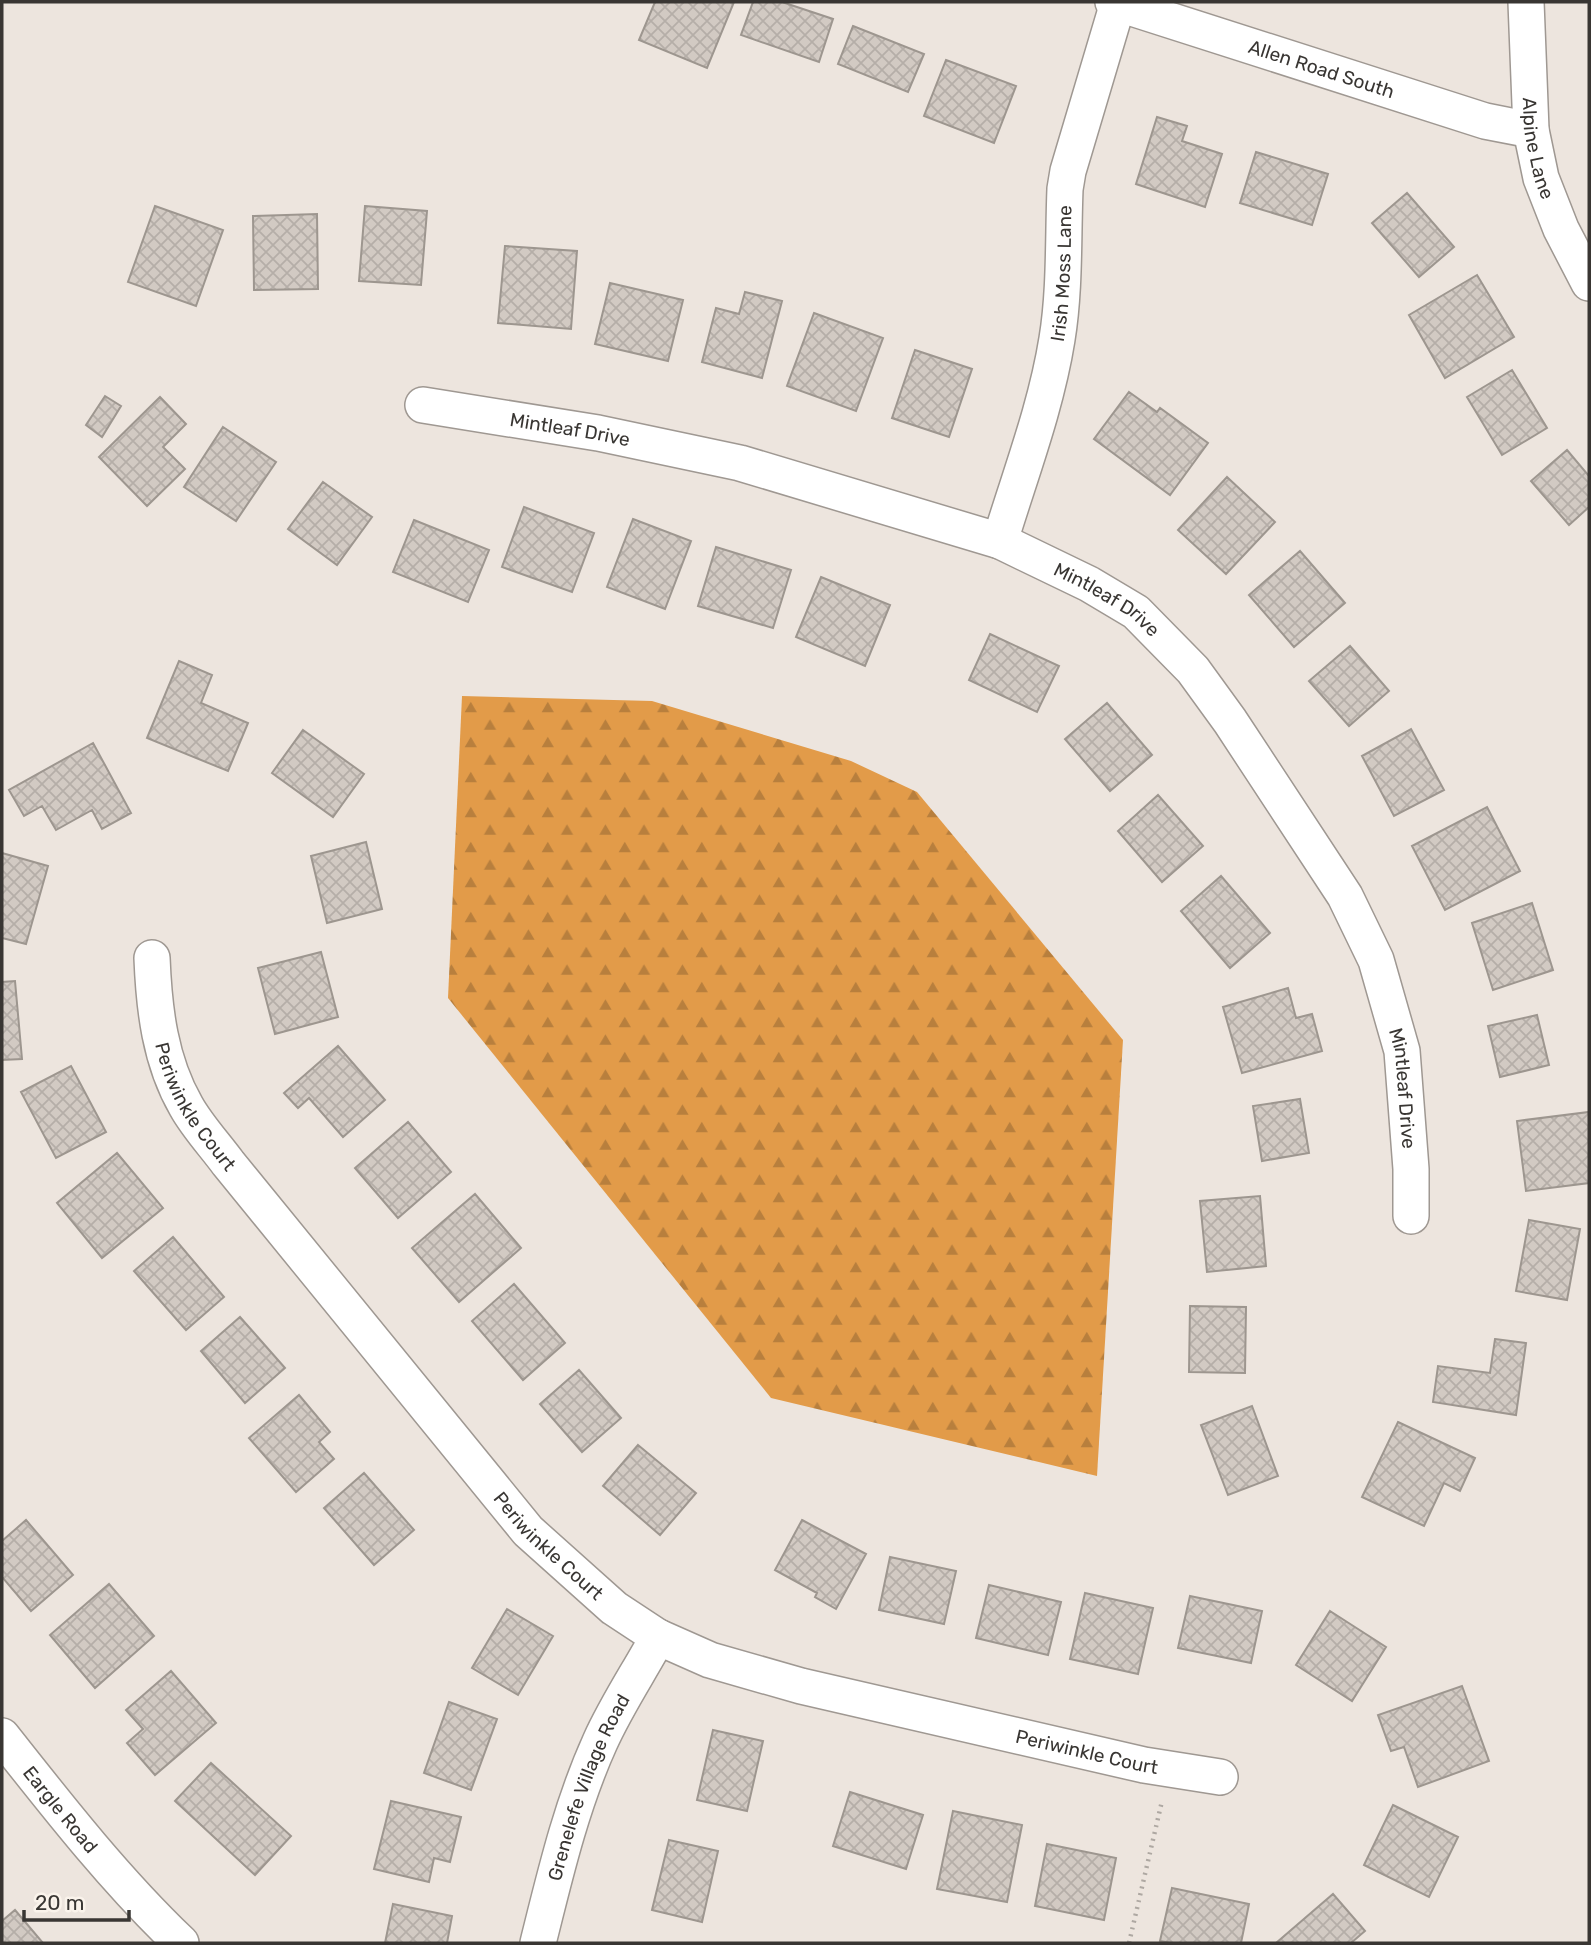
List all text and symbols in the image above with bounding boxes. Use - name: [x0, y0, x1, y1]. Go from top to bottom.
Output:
- street label: Allen Road South: [1246, 35, 1397, 103]
- street label: Alpine Lane: [1518, 97, 1559, 202]
- street label: Irish Moss Lane: [1046, 205, 1076, 343]
- street label: Mintleaf Drive: [508, 408, 632, 451]
- street label: Mintleaf Drive: [1050, 558, 1164, 641]
- street label: Mintleaf Drive: [1384, 1025, 1420, 1150]
- street label: Periwinkle Court: [150, 1040, 241, 1176]
- street label: Periwinkle Court: [489, 1487, 609, 1605]
- street label: Grenelefe Village Road: [543, 1690, 635, 1883]
- street label: Periwinkle Court: [1013, 1725, 1160, 1779]
- street label: Eargle Road: [18, 1762, 103, 1858]
- scale bar: [24, 1878, 130, 1922]
- text: 20 m: [35, 1890, 84, 1915]

